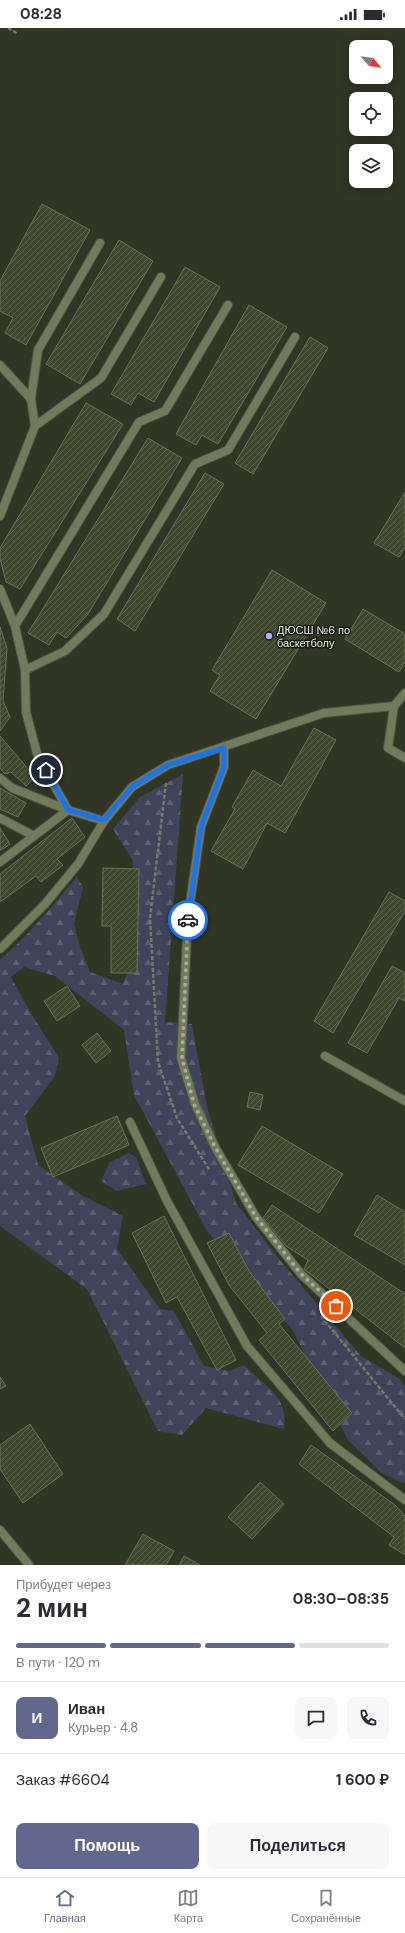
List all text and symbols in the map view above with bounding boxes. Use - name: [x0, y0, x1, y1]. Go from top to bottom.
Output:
- text: 08:28: [20, 4, 62, 24]
- north arrow: [349, 40, 393, 84]
- map controls: [349, 40, 393, 188]
- button: locate: [349, 92, 393, 136]
- button: layers: [349, 144, 393, 188]
- place label: ДЮСШ №6 по баскетболу: [277, 623, 350, 650]
- marker: ДЮСШ №6 по баскетболу: [264, 631, 274, 641]
- pin: [29, 753, 63, 787]
- icon: home: [35, 759, 57, 781]
- courier: [168, 900, 208, 940]
- icon: car: [177, 909, 199, 931]
- pin: [319, 1289, 353, 1323]
- icon: bag: [325, 1295, 347, 1317]
- text: Прибудет через: [16, 1576, 111, 1593]
- text: 08:30–08:35: [293, 1589, 389, 1609]
- text: 2 мин: [16, 1591, 88, 1625]
- text: В пути · 120 m: [16, 1654, 100, 1671]
- button: chat: [295, 1697, 337, 1739]
- button: phone: [347, 1697, 389, 1739]
- text: Иван: [68, 1699, 105, 1719]
- text: И: [32, 1708, 42, 1728]
- text: Курьер · 4.8: [68, 1719, 138, 1736]
- text: Заказ #6604: [16, 1770, 110, 1790]
- text: 1 600 ₽: [336, 1770, 389, 1790]
- button: Помощь: [16, 1823, 199, 1869]
- button: Поделиться: [207, 1823, 389, 1869]
- tab: Главная: [44, 1887, 86, 1925]
- tab: Карта: [174, 1887, 203, 1925]
- tab: Сохранённые: [291, 1887, 361, 1925]

